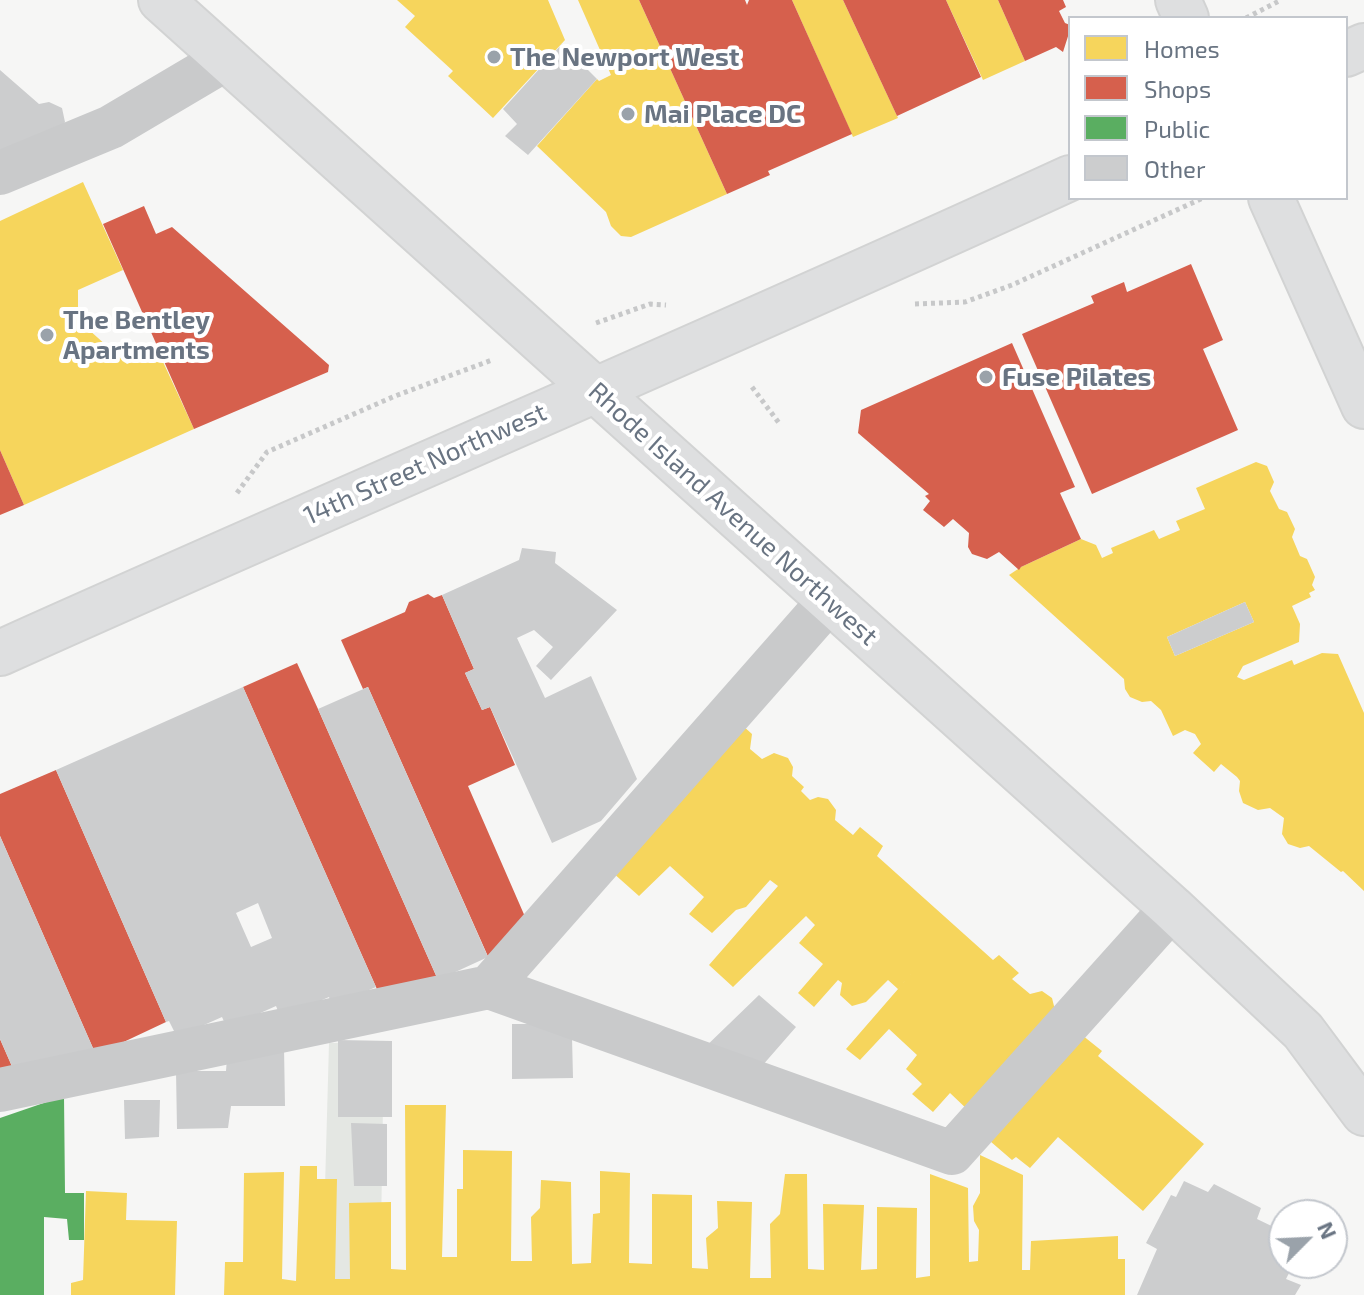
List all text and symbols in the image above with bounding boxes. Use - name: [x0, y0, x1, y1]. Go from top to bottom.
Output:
- legend: [1068, 16, 1348, 200]
- text: Homes: [1144, 34, 1220, 63]
- place label: The Newport West: [510, 41, 739, 73]
- marker: The Newport West: [485, 48, 503, 66]
- text: Shops: [1144, 74, 1211, 103]
- place label: Mai Place DC: [644, 98, 801, 130]
- marker: Mai Place DC: [619, 105, 637, 123]
- text: Public: [1144, 114, 1210, 143]
- text: Other: [1144, 154, 1206, 183]
- place label: The Bentley Apartments: [63, 304, 210, 366]
- marker: The Bentley Apartments: [38, 326, 56, 344]
- place label: Fuse Pilates: [1002, 361, 1151, 393]
- marker: Fuse Pilates: [977, 368, 995, 386]
- street label: Rhode Island Avenue Northwest: [582, 376, 884, 652]
- street label: 14th Street Northwest: [299, 396, 551, 532]
- north arrow: [1268, 1199, 1348, 1279]
- text: N: [1313, 1217, 1343, 1243]

